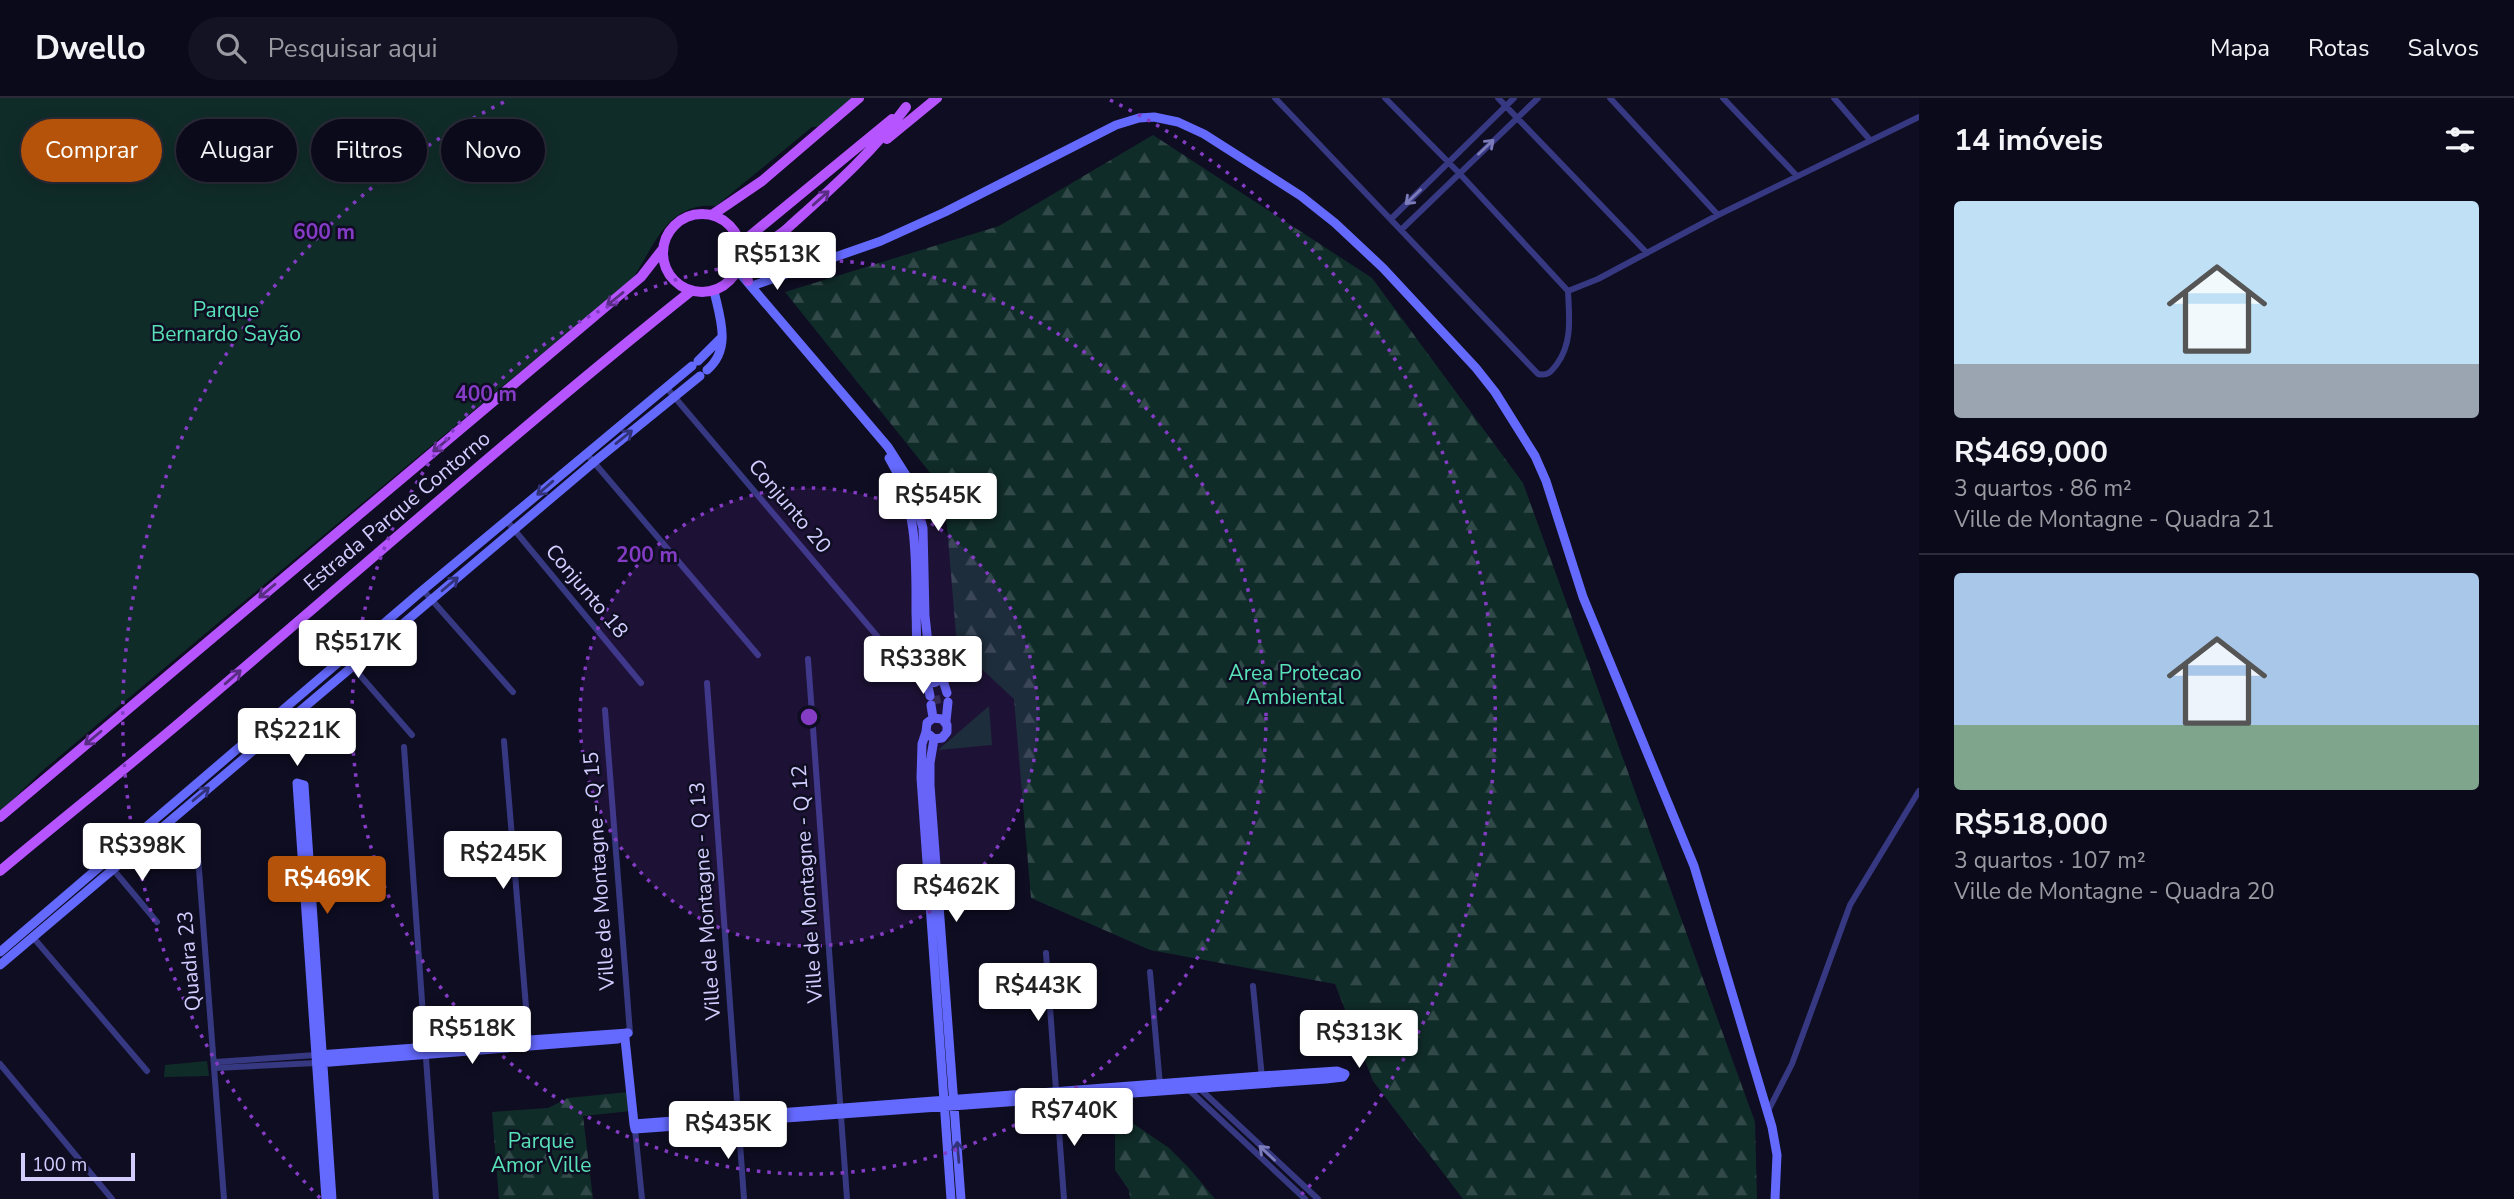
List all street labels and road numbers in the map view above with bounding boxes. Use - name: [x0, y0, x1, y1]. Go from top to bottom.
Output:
- street label: Estrada Parque Contorno: [298, 425, 496, 597]
- street label: Conjunto 20: [742, 453, 838, 559]
- street label: Conjunto 18: [539, 538, 635, 644]
- street label: Ville de Montagne - Q 15: [577, 751, 621, 992]
- street label: Ville de Montagne - Q 12: [785, 764, 829, 1005]
- street label: Ville de Montagne - Q 13: [683, 781, 727, 1022]
- street label: Quadra 23: [171, 910, 207, 1012]

